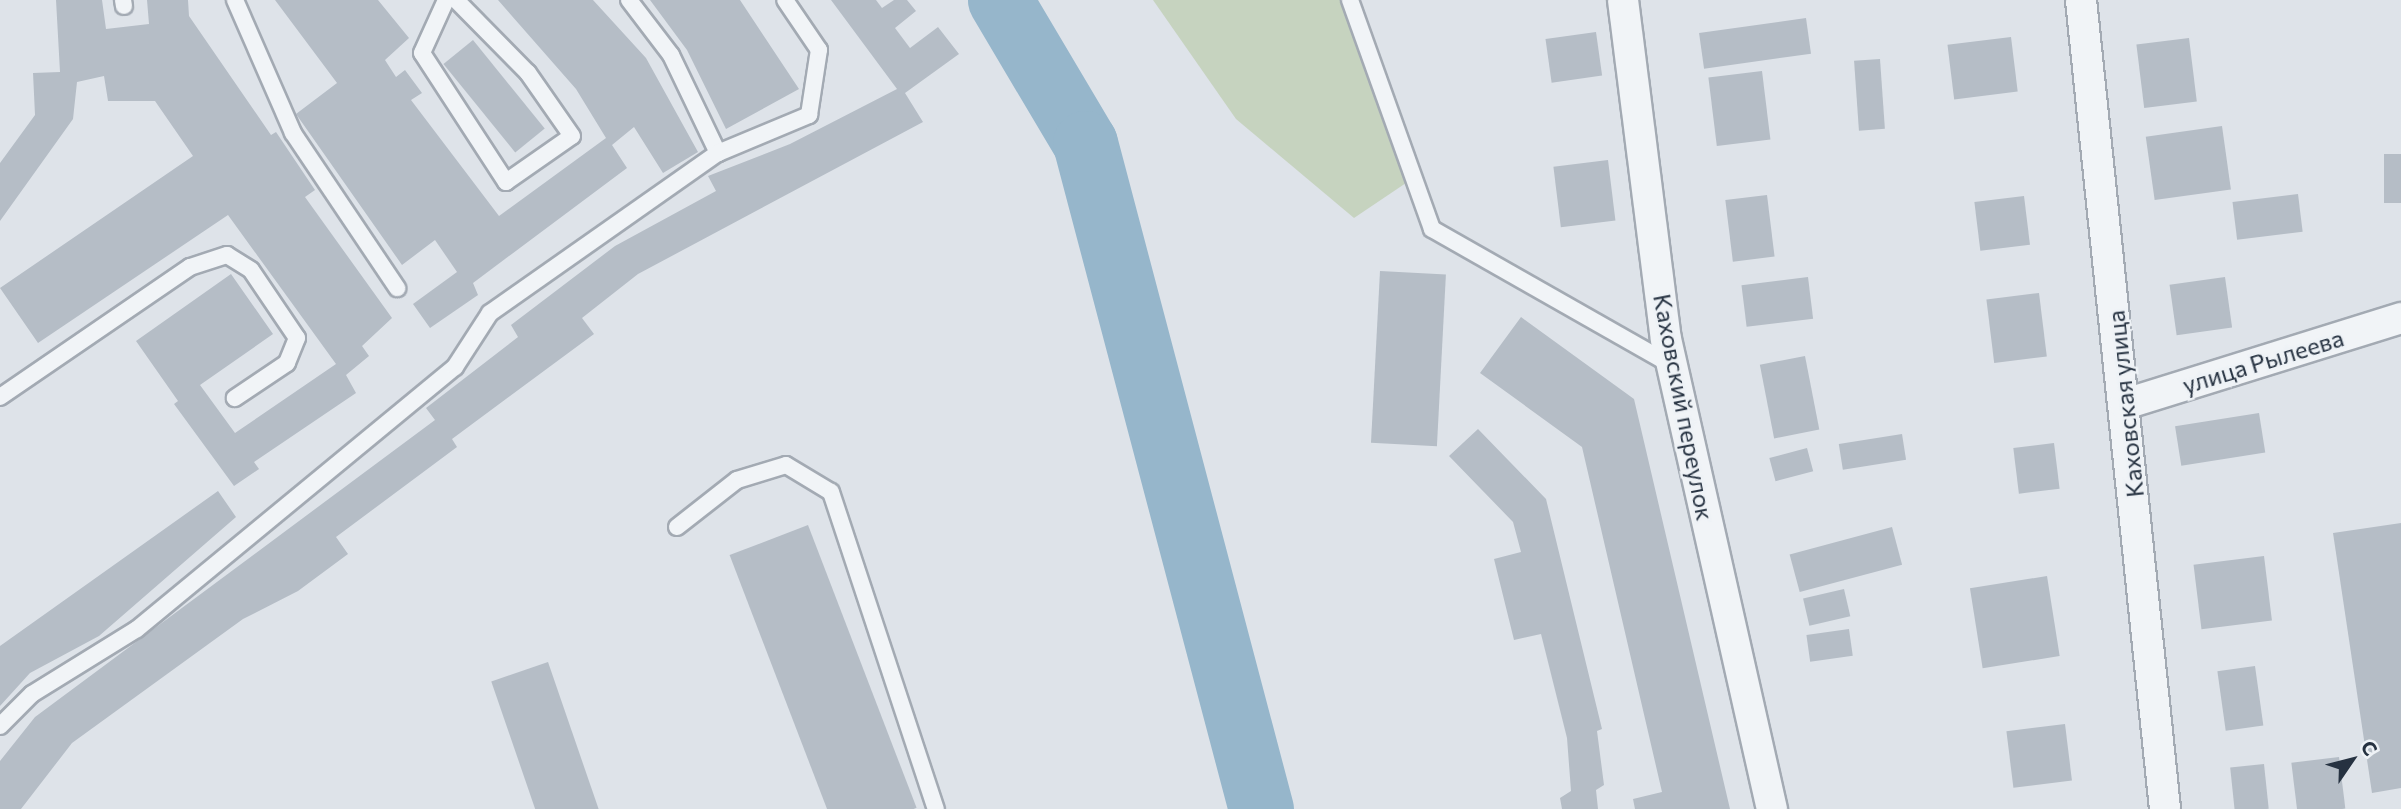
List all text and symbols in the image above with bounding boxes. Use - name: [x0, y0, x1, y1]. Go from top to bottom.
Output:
- street label: Каховский переулок: [1648, 291, 1720, 523]
- street label: Каховская улица: [2101, 309, 2149, 499]
- street label: улица Рылеева: [2179, 323, 2347, 399]
- north arrow: [2317, 725, 2387, 795]
- text: С: [2356, 736, 2383, 760]

